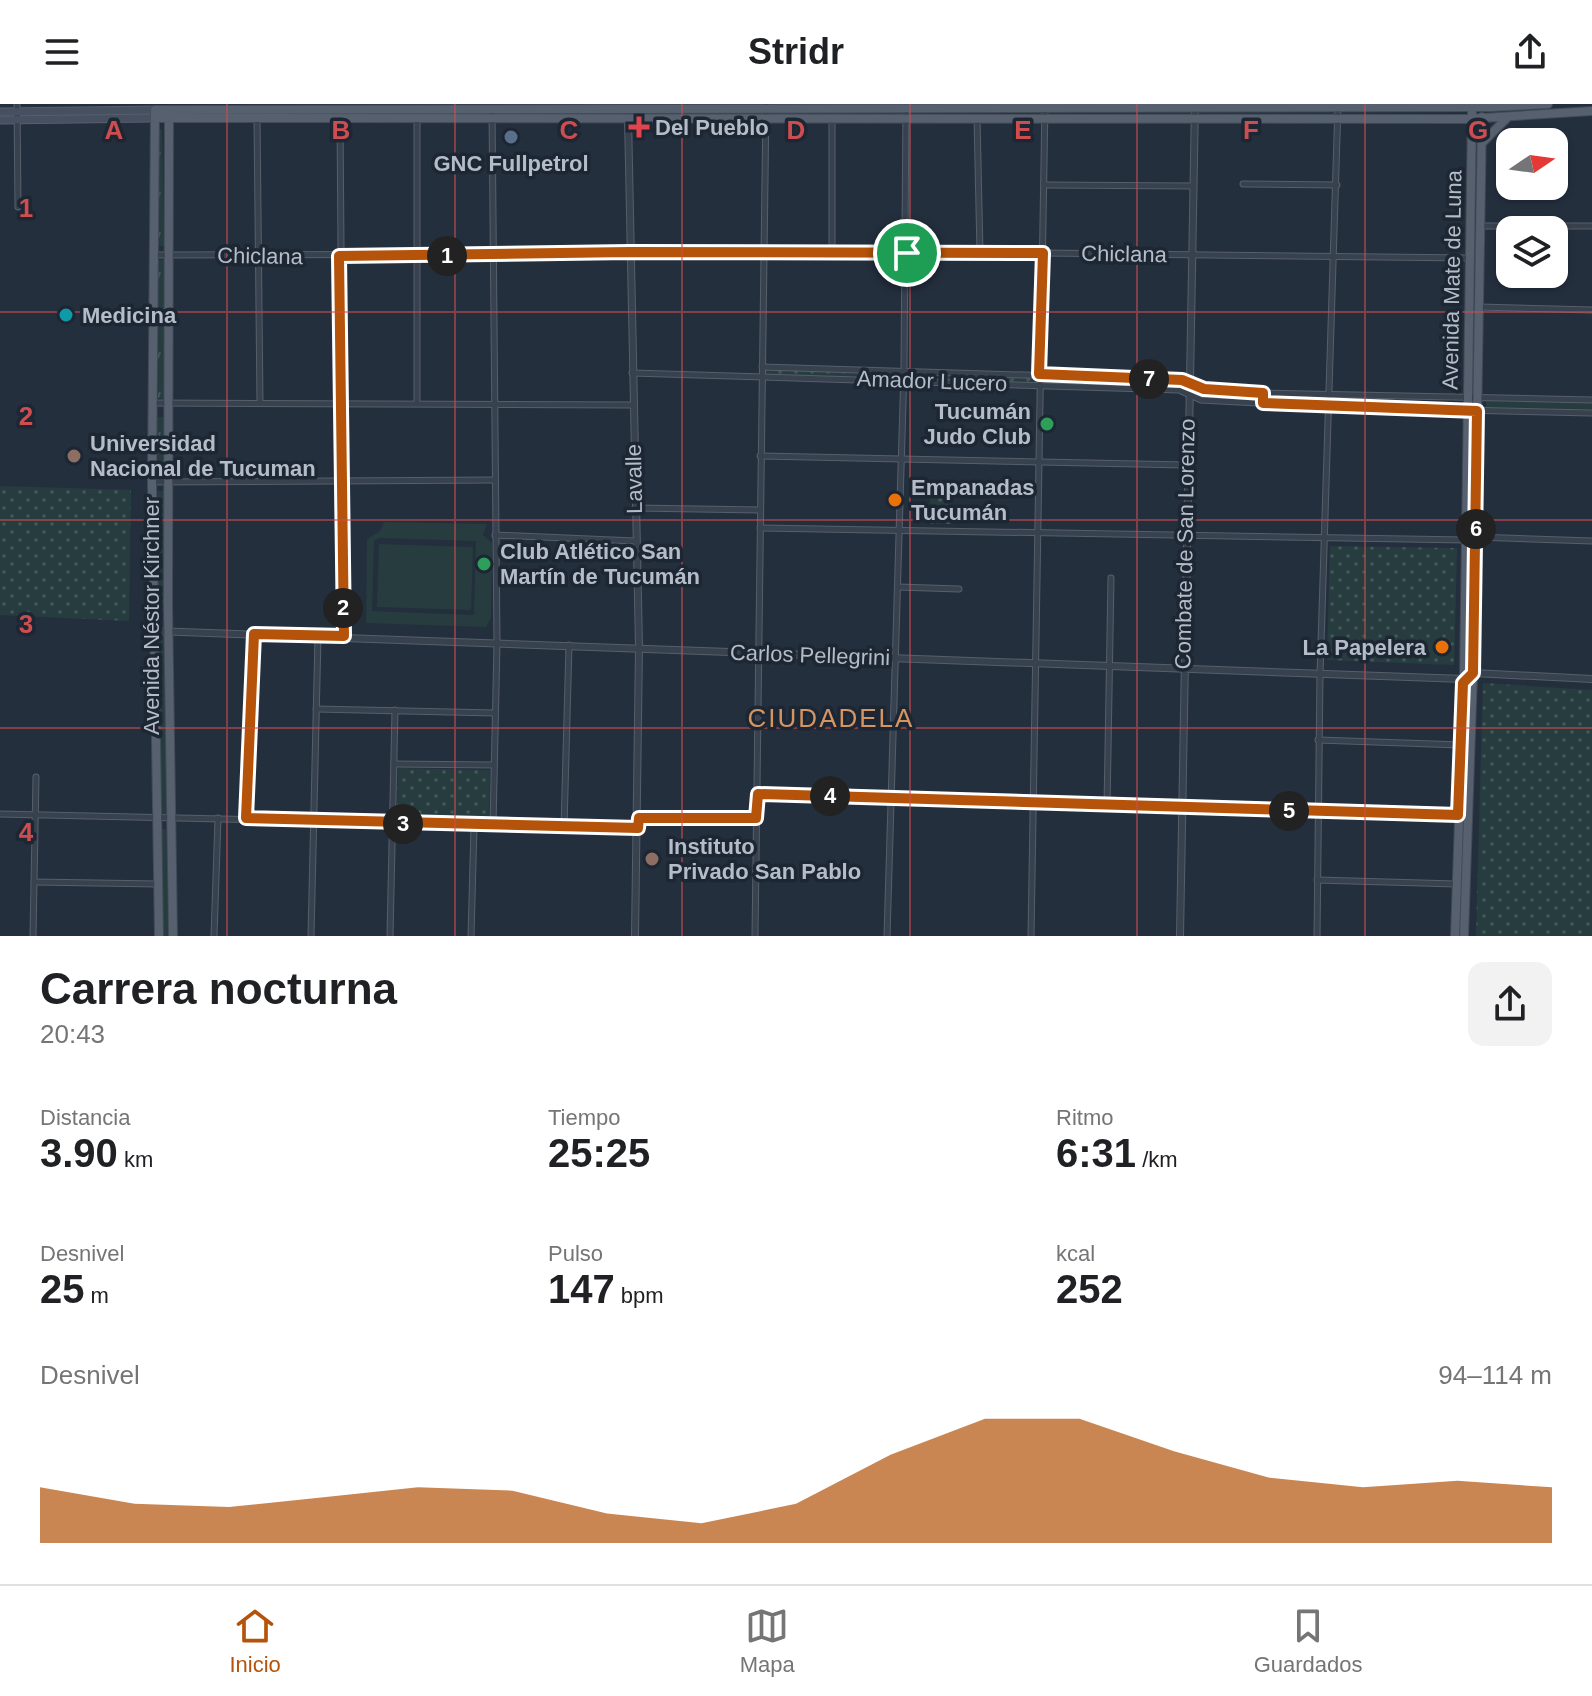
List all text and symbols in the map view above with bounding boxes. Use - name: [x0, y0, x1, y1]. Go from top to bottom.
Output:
- icon: menu: [40, 30, 84, 74]
- icon: share: [1508, 30, 1552, 74]
- text: Stridr: [748, 31, 844, 72]
- text: A: [105, 115, 124, 145]
- text: B: [332, 115, 350, 145]
- text: C: [560, 115, 579, 145]
- place label: Del Pueblo: [655, 115, 769, 140]
- text: D: [787, 115, 805, 145]
- text: E: [1014, 115, 1032, 145]
- text: F: [1243, 115, 1259, 145]
- text: G: [1468, 115, 1488, 145]
- marker: Del Pueblo: [630, 118, 648, 136]
- marker: GNC Fullpetrol: [502, 128, 520, 146]
- north arrow: [1496, 128, 1568, 200]
- map controls: [1496, 128, 1568, 288]
- place label: GNC Fullpetrol: [433, 151, 589, 176]
- street label: Avenida Mate de Luna: [1438, 169, 1466, 390]
- text: 1: [19, 193, 33, 223]
- button: layers: [1496, 216, 1568, 288]
- pin: [873, 219, 941, 287]
- icon: arrive: [885, 231, 929, 275]
- pin: 1: [427, 236, 467, 276]
- street label: Chiclana: [1081, 241, 1168, 267]
- street label: Chiclana: [217, 243, 304, 269]
- text: 1: [441, 243, 453, 268]
- place label: Medicina: [82, 303, 177, 328]
- marker: Medicina: [57, 306, 75, 324]
- pin: 7: [1129, 359, 1169, 399]
- street label: Amador Lucero: [856, 366, 1008, 396]
- text: 7: [1143, 366, 1155, 391]
- place label: Tucumán Judo Club: [923, 399, 1031, 449]
- text: 2: [19, 401, 33, 431]
- marker: Tucumán Judo Club: [1038, 415, 1056, 433]
- street label: Combate de San Lorenzo: [1170, 418, 1200, 670]
- place label: Universidad Nacional de Tucuman: [90, 431, 316, 481]
- street label: Lavalle: [621, 444, 647, 514]
- marker: Universidad Nacional de Tucuman: [65, 447, 83, 465]
- place label: Empanadas Tucumán: [911, 475, 1035, 525]
- marker: Empanadas Tucumán: [886, 491, 904, 509]
- street label: Avenida Néstor Kirchner: [139, 497, 164, 735]
- pin: 6: [1456, 509, 1496, 549]
- text: 6: [1470, 516, 1482, 541]
- place label: Club Atlético San Martín de Tucumán: [500, 539, 700, 589]
- marker: Club Atlético San Martín de Tucumán: [475, 555, 493, 573]
- pin: 2: [323, 588, 363, 628]
- text: 2: [337, 595, 349, 620]
- text: 3: [19, 609, 33, 639]
- place label: La Papelera: [1302, 635, 1427, 660]
- marker: La Papelera: [1433, 638, 1451, 656]
- street label: Carlos Pellegrini: [730, 640, 890, 670]
- district label: CIUDADELA: [748, 703, 914, 733]
- pin: 4: [810, 776, 850, 816]
- text: 4: [824, 783, 836, 808]
- pin: 5: [1269, 791, 1309, 831]
- text: 5: [1283, 798, 1295, 823]
- pin: 3: [383, 804, 423, 844]
- text: 3: [397, 811, 409, 836]
- text: 4: [19, 817, 34, 847]
- place label: Instituto Privado San Pablo: [668, 834, 861, 884]
- marker: Instituto Privado San Pablo: [643, 850, 661, 868]
- button: share: [1468, 962, 1552, 1046]
- text: Carrera nocturna: [40, 964, 397, 1013]
- text: 20:43: [40, 1019, 105, 1049]
- text: Distancia: [40, 1105, 130, 1130]
- text: Tiempo: [548, 1105, 621, 1130]
- text: Ritmo: [1056, 1105, 1113, 1130]
- text: 3.90: [40, 1131, 118, 1175]
- text: 25:25: [548, 1131, 650, 1175]
- text: 6:31: [1056, 1131, 1136, 1175]
- text: km: [118, 1147, 153, 1172]
- text: /km: [1136, 1147, 1178, 1172]
- text: Desnivel: [40, 1241, 124, 1266]
- text: Pulso: [548, 1241, 603, 1266]
- text: kcal: [1056, 1241, 1095, 1266]
- text: 25: [40, 1267, 85, 1311]
- text: 147: [548, 1267, 615, 1311]
- text: 252: [1056, 1267, 1123, 1311]
- text: m: [85, 1283, 109, 1308]
- text: bpm: [615, 1283, 664, 1308]
- text: Desnivel: [40, 1360, 140, 1390]
- text: 94–114 m: [1438, 1360, 1552, 1390]
- tab: Inicio: [229, 1604, 281, 1678]
- tab: Mapa: [740, 1604, 795, 1678]
- tab: Guardados: [1254, 1604, 1363, 1678]

